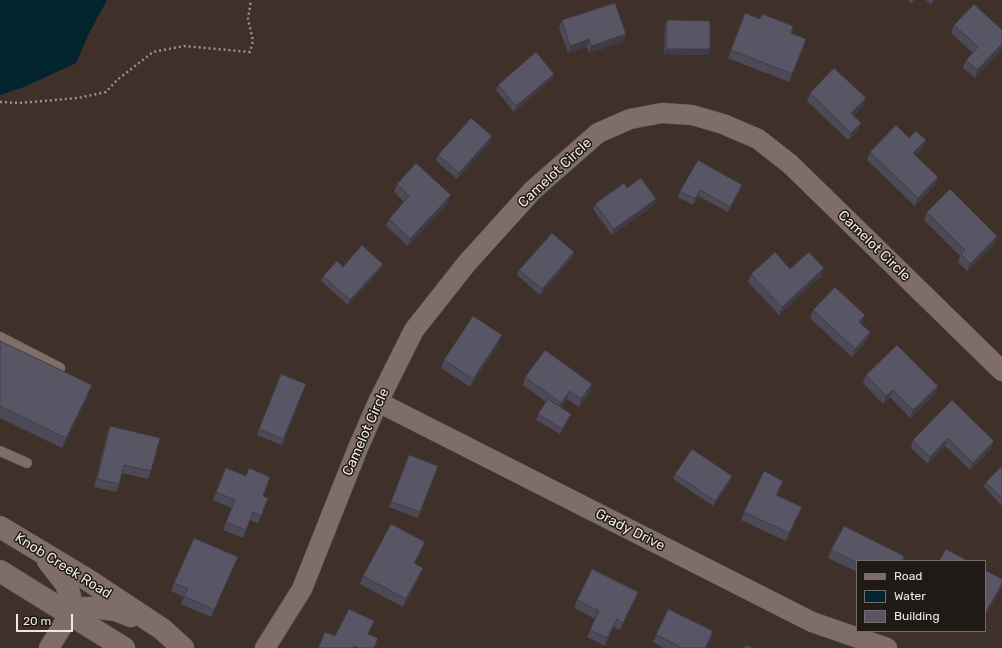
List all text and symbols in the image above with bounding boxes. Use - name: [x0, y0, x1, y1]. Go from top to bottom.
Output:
- street label: Camelot Circle: [515, 135, 595, 211]
- street label: Camelot Circle: [834, 207, 914, 285]
- street label: Camelot Circle: [339, 385, 393, 479]
- street label: Grady Drive: [592, 505, 668, 555]
- street label: Knob Creek Road: [12, 530, 114, 602]
- legend: [856, 560, 986, 632]
- text: Road: [894, 569, 922, 583]
- text: Water: [894, 589, 926, 603]
- scale bar: [18, 606, 75, 632]
- text: Building: [894, 609, 940, 623]
- text: 20 m: [23, 614, 51, 628]

